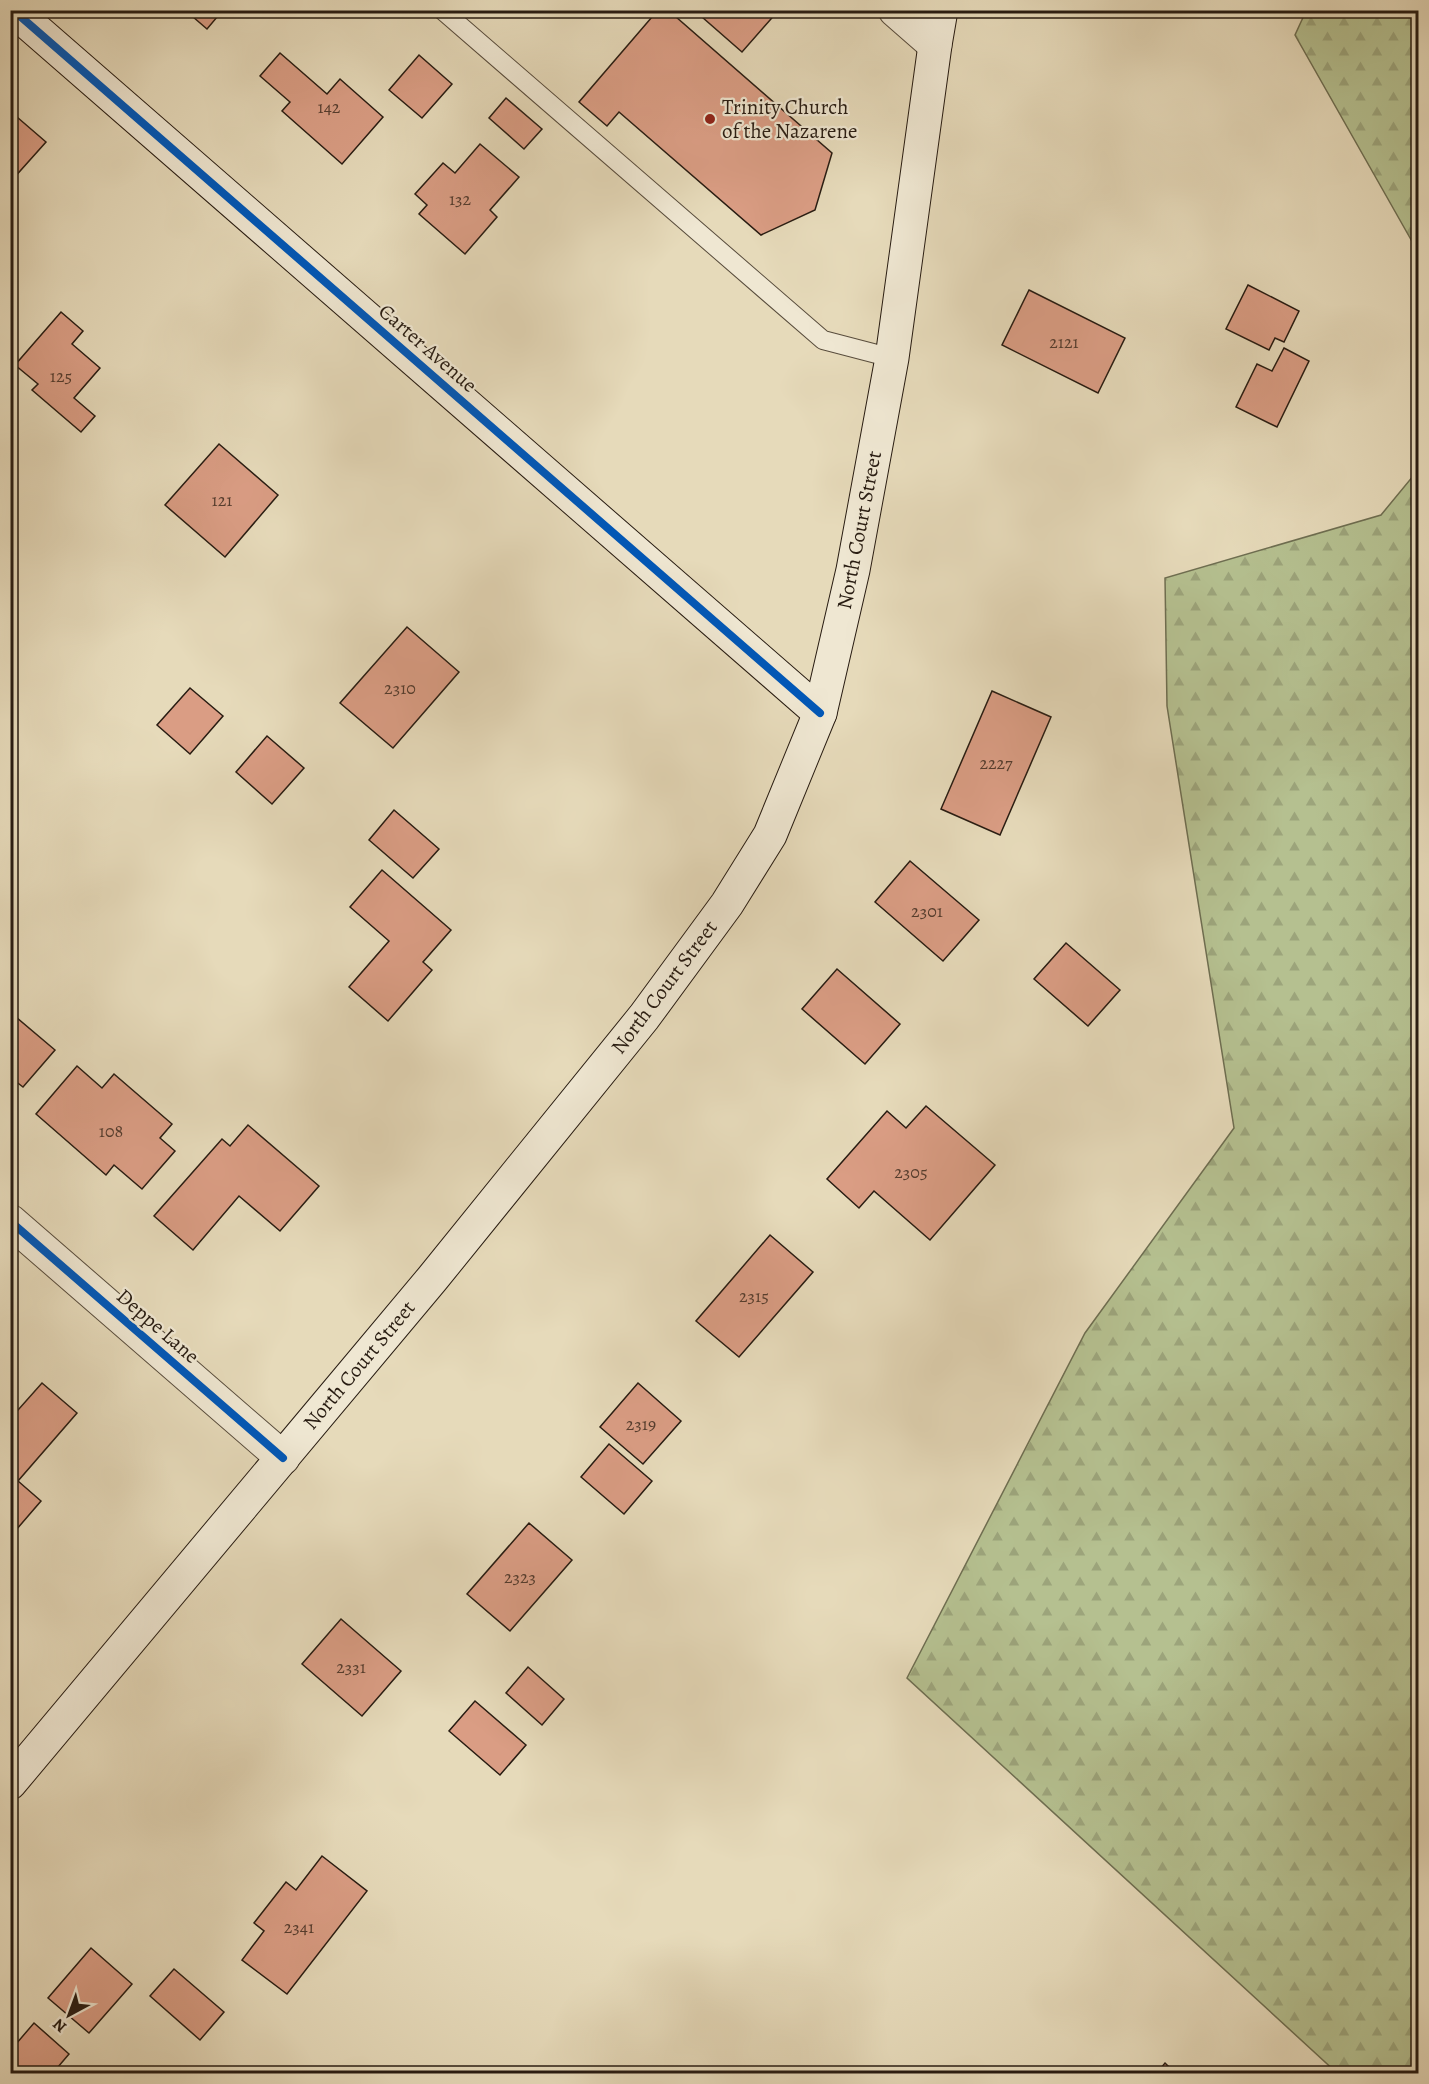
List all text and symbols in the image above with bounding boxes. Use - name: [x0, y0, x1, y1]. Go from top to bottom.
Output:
- place label: Trinity Church of the Nazarene: [722, 93, 857, 145]
- house number: 142: [318, 95, 341, 119]
- marker: Trinity Church of the Nazarene: [703, 112, 717, 126]
- house number: 132: [449, 187, 472, 211]
- street label: Carter Avenue: [373, 297, 483, 399]
- house number: 2121: [1049, 330, 1079, 354]
- house number: 125: [50, 364, 72, 388]
- street label: North Court Street: [830, 448, 888, 612]
- house number: 121: [212, 488, 232, 512]
- house number: 2310: [384, 676, 416, 700]
- house number: 2227: [979, 751, 1013, 775]
- house number: 2301: [911, 899, 943, 923]
- street label: North Court Street: [604, 914, 724, 1060]
- house number: 108: [99, 1119, 123, 1143]
- house number: 2305: [894, 1160, 928, 1184]
- street label: Deppe Lane: [111, 1282, 205, 1370]
- house number: 2315: [739, 1284, 769, 1308]
- street label: North Court Street: [297, 1294, 421, 1436]
- house number: 2319: [626, 1412, 656, 1436]
- house number: 2323: [504, 1565, 536, 1589]
- house number: 2331: [336, 1655, 366, 1679]
- house number: 2341: [284, 1915, 314, 1939]
- north arrow: [39, 1985, 99, 2045]
- text: N: [48, 2013, 71, 2038]

